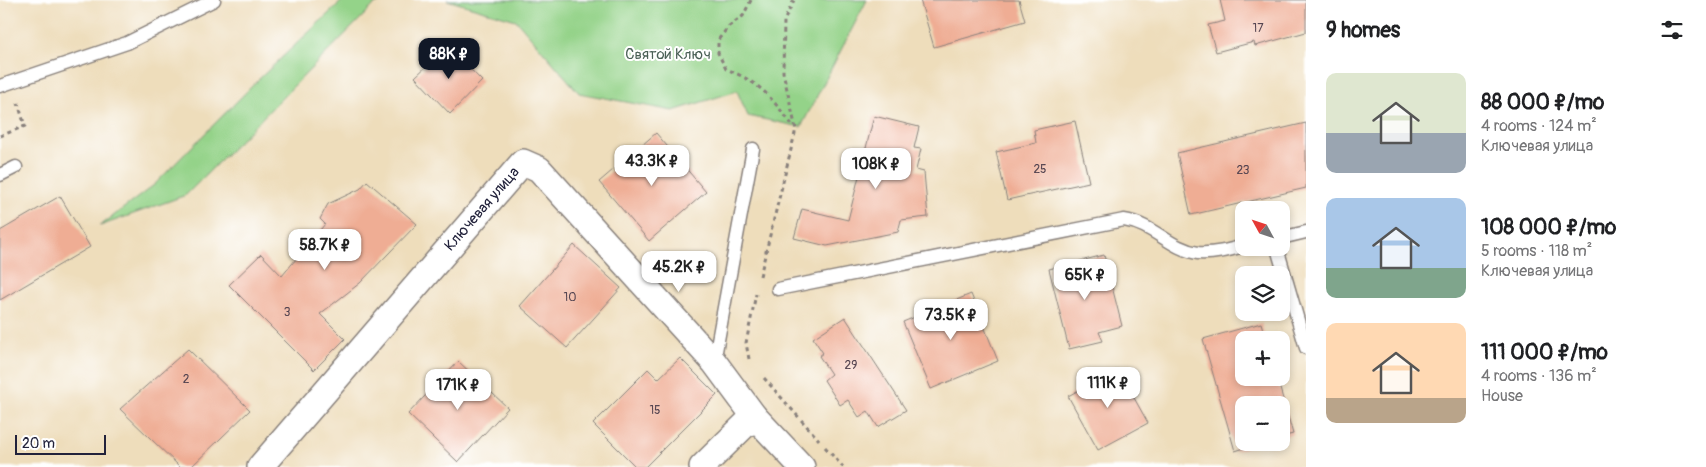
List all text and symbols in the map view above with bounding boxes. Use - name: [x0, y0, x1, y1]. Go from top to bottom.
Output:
- icon: filters: [1658, 16, 1686, 44]
- text: 9 homes: [1326, 17, 1400, 44]
- house number: 17: [1252, 21, 1264, 36]
- pin: 88K ₽: [414, 38, 484, 80]
- text: 88K ₽: [430, 44, 468, 64]
- park label: Святой Ключ: [625, 45, 711, 64]
- text: 88 000 ₽/mo: [1481, 89, 1604, 116]
- icon: home: [1366, 93, 1426, 153]
- text: 4 rooms · 124 m²: [1481, 116, 1597, 136]
- text: Ключевая улица: [1481, 136, 1593, 156]
- pin: 43.3K ₽: [606, 144, 698, 187]
- pin: 108K ₽: [835, 148, 917, 190]
- text: 43.3K ₽: [625, 151, 679, 171]
- text: 108K ₽: [852, 154, 900, 174]
- house number: 25: [1033, 162, 1047, 177]
- street label: Ключевая улица: [440, 163, 524, 255]
- house number: 23: [1236, 163, 1250, 178]
- north arrow: [1235, 201, 1290, 256]
- map controls: [1235, 201, 1290, 451]
- text: 108 000 ₽/mo: [1481, 214, 1616, 241]
- icon: home: [1366, 218, 1426, 278]
- pin: 58.7K ₽: [279, 228, 371, 271]
- text: 58.7K ₽: [299, 235, 351, 255]
- text: 5 rooms · 118 m²: [1481, 241, 1592, 261]
- pin: 45.2K ₽: [633, 250, 725, 293]
- text: 45.2K ₽: [652, 257, 706, 277]
- pin: 65K ₽: [1050, 258, 1120, 301]
- text: Ключевая улица: [1481, 261, 1593, 281]
- text: 65K ₽: [1065, 265, 1105, 285]
- button: layers: [1235, 266, 1290, 321]
- house number: 10: [564, 290, 576, 305]
- pin: 73.5K ₽: [905, 298, 997, 341]
- house number: 3: [284, 305, 291, 320]
- text: 73.5K ₽: [925, 305, 977, 325]
- button: +: [1235, 331, 1290, 386]
- text: 111 000 ₽/mo: [1481, 339, 1608, 366]
- icon: home: [1366, 343, 1426, 403]
- house number: 29: [845, 358, 857, 373]
- pin: 111K ₽: [1067, 366, 1149, 409]
- text: 4 rooms · 136 m²: [1481, 366, 1597, 386]
- pin: 171K ₽: [417, 368, 499, 411]
- house number: 2: [183, 372, 190, 387]
- text: 111K ₽: [1087, 373, 1129, 393]
- text: 171K ₽: [436, 375, 480, 395]
- text: House: [1481, 386, 1523, 406]
- button: −: [1235, 396, 1290, 451]
- house number: 15: [649, 403, 661, 418]
- scale bar: [15, 432, 106, 455]
- text: 20 m: [22, 435, 55, 452]

